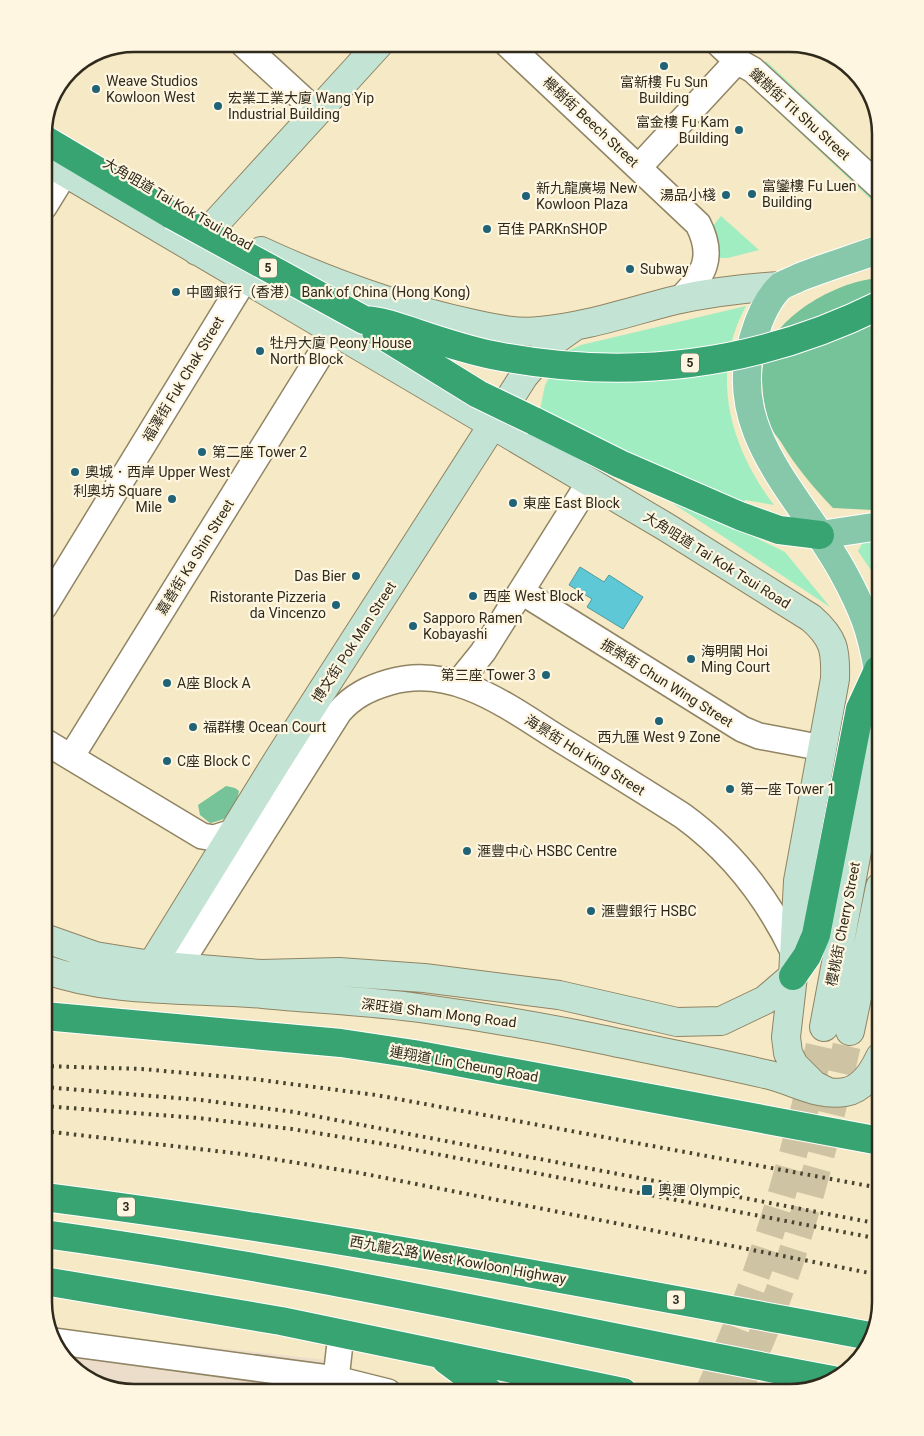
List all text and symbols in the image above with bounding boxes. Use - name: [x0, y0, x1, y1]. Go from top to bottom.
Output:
- marker: 富新樓 Fu Sun Building: [658, 60, 670, 72]
- street label: 鐵樹街 Tit Shu Street: [747, 65, 854, 164]
- place label: Weave Studios Kowloon West: [106, 73, 198, 105]
- street label: 櫸樹街 Beech Street: [540, 74, 642, 171]
- place label: 富新樓 Fu Sun Building: [620, 74, 708, 106]
- marker: Weave Studios Kowloon West: [90, 83, 102, 95]
- place label: 宏業工業大廈 Wang Yip Industrial Building: [228, 90, 374, 122]
- marker: 宏業工業大廈 Wang Yip Industrial Building: [212, 100, 224, 112]
- place label: 富金樓 Fu Kam Building: [636, 114, 729, 146]
- marker: 富金樓 Fu Kam Building: [733, 124, 745, 136]
- street label: 大角咀道 Tai Kok Tsui Road: [100, 155, 256, 253]
- place label: 富鑾樓 Fu Luen Building: [762, 178, 856, 210]
- place label: 新九龍廣場 New Kowloon Plaza: [536, 180, 638, 212]
- place label: 湯品小棧: [660, 187, 716, 203]
- marker: 富鑾樓 Fu Luen Building: [746, 188, 758, 200]
- marker: 湯品小棧: [720, 189, 732, 201]
- marker: 新九龍廣場 New Kowloon Plaza: [520, 190, 532, 202]
- place label: 百佳 PARKnSHOP: [497, 221, 607, 237]
- marker: 百佳 PARKnSHOP: [481, 223, 493, 235]
- road number: 5: [259, 258, 277, 278]
- place label: Subway: [640, 261, 689, 277]
- marker: Subway: [624, 263, 636, 275]
- place label: 中國銀行（香港） Bank of China (Hong Kong): [186, 284, 470, 301]
- marker: 中國銀行（香港） Bank of China (Hong Kong): [170, 286, 182, 298]
- street label: 福澤街 Fuk Chak Street: [139, 313, 227, 445]
- place label: 牡丹大廈 Peony House North Block: [270, 335, 412, 367]
- marker: 牡丹大廈 Peony House North Block: [254, 345, 266, 357]
- road number: 5: [681, 353, 699, 372]
- place label: 第二座 Tower 2: [212, 444, 307, 460]
- marker: 第二座 Tower 2: [196, 446, 208, 458]
- place label: 奧城．西岸 Upper West: [85, 464, 231, 480]
- marker: 奧城．西岸 Upper West: [69, 466, 81, 478]
- place label: 利奧坊 Square Mile: [73, 483, 162, 515]
- marker: 利奧坊 Square Mile: [166, 493, 178, 505]
- place label: 東座 East Block: [523, 495, 621, 511]
- street label: 嘉善街 Ka Shin Street: [153, 496, 237, 618]
- marker: 東座 East Block: [507, 497, 519, 509]
- street label: 大角咀道 Tai Kok Tsui Road: [641, 508, 793, 612]
- place label: Das Bier: [294, 568, 346, 584]
- marker: Das Bier: [350, 570, 362, 582]
- street label: 博文街 Pok Man Street: [309, 578, 399, 705]
- place label: 西座 West Block: [483, 588, 585, 604]
- place label: Ristorante Pizzeria da Vincenzo: [210, 589, 326, 621]
- marker: 西座 West Block: [467, 590, 479, 602]
- marker: Ristorante Pizzeria da Vincenzo: [330, 599, 342, 611]
- place label: Sapporo Ramen Kobayashi: [423, 610, 522, 642]
- marker: Sapporo Ramen Kobayashi: [407, 620, 419, 632]
- street label: 振榮街 Chun Wing Street: [598, 636, 736, 731]
- place label: 海明閣 Hoi Ming Court: [701, 643, 771, 675]
- marker: 海明閣 Hoi Ming Court: [685, 653, 697, 665]
- place label: 第三座 Tower 3: [441, 667, 536, 683]
- marker: 第三座 Tower 3: [540, 669, 552, 681]
- place label: A座 Block A: [177, 675, 251, 691]
- marker: A座 Block A: [161, 677, 173, 689]
- street label: 海景街 Hoi King Street: [522, 712, 648, 799]
- marker: 西九匯 West 9 Zone: [653, 715, 665, 727]
- place label: 福群樓 Ocean Court: [203, 719, 327, 735]
- marker: 福群樓 Ocean Court: [187, 721, 199, 733]
- place label: 西九匯 West 9 Zone: [597, 729, 721, 745]
- place label: C座 Block C: [177, 753, 251, 769]
- marker: C座 Block C: [161, 755, 173, 767]
- place label: 第一座 Tower 1: [740, 781, 835, 797]
- marker: 第一座 Tower 1: [724, 783, 736, 795]
- place label: 滙豐中心 HSBC Centre: [477, 843, 617, 859]
- marker: 滙豐中心 HSBC Centre: [461, 845, 473, 857]
- street label: 櫻桃街 Cherry Street: [823, 860, 863, 988]
- place label: 滙豐銀行 HSBC: [601, 903, 697, 919]
- marker: 滙豐銀行 HSBC: [585, 905, 597, 917]
- street label: 深旺道 Sham Mong Road: [360, 996, 518, 1030]
- street label: 連翔道 Lin Cheung Road: [388, 1043, 540, 1085]
- place label: 奧運 Olympic: [658, 1182, 740, 1198]
- marker: 奧運 Olympic: [640, 1183, 654, 1197]
- road number: 3: [117, 1198, 135, 1216]
- street label: 西九龍公路 West Kowloon Highway: [348, 1233, 568, 1287]
- road number: 3: [667, 1290, 685, 1310]

